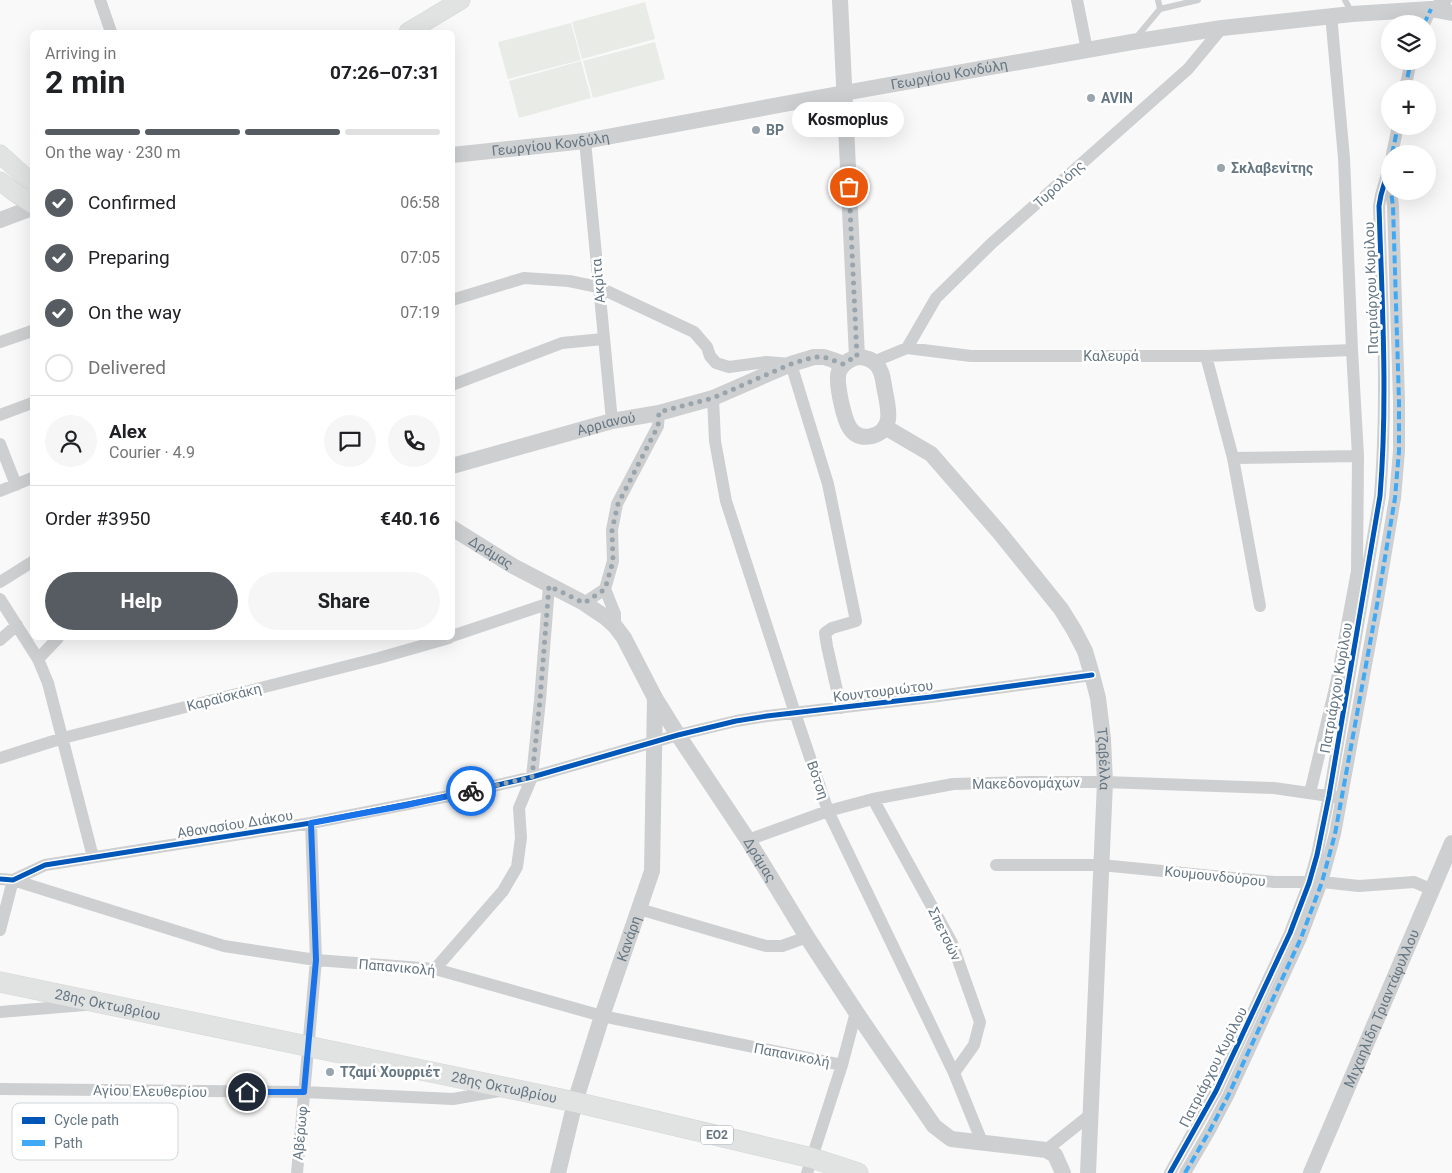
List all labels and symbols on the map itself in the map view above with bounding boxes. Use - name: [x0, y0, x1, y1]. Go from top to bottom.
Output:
- street label: Γεωργίου Κονδύλη: [890, 56, 1009, 93]
- place label: AVIN: [1101, 90, 1133, 106]
- marker: AVIN: [1085, 92, 1097, 104]
- callout: Kosmoplus: [793, 102, 905, 137]
- place label: BP: [766, 122, 784, 138]
- marker: BP: [750, 124, 762, 136]
- street label: Γεωργίου Κονδύλη: [491, 129, 610, 159]
- street label: Τυρολόης: [1030, 157, 1088, 211]
- place label: Σκλαβενίτης: [1231, 160, 1313, 176]
- marker: Σκλαβενίτης: [1215, 162, 1227, 174]
- pin: [828, 166, 870, 208]
- street label: Πατριάρχου Κυρίλου: [1361, 222, 1381, 354]
- street label: Ακρίτα: [588, 258, 608, 304]
- street label: Καλευρά: [1083, 348, 1139, 364]
- street label: Αρριανού: [575, 409, 637, 438]
- street label: Δράμας: [466, 533, 516, 572]
- street label: Πατριάρχου Κυρίλου: [1317, 621, 1355, 755]
- street label: Κουντουριώτου: [832, 677, 934, 705]
- street label: Καραϊσκάκη: [185, 680, 263, 714]
- street label: Τζαβέλλα: [1094, 727, 1113, 791]
- street label: Βότση: [804, 759, 832, 801]
- courier: [446, 766, 496, 816]
- street label: Μακεδονομάχων: [972, 774, 1080, 792]
- street label: Αθανασίου Διάκου: [176, 807, 294, 841]
- street label: Δράμας: [740, 835, 780, 885]
- street label: Κουμουνδούρου: [1164, 863, 1266, 889]
- street label: Σπετσών: [925, 905, 965, 963]
- street label: Κανάρη: [613, 914, 644, 963]
- street label: Μιχαηλίδη Τριαντάφυλλου: [1340, 927, 1422, 1090]
- street label: Παπανικολή: [358, 956, 436, 978]
- street label: 28ης Οκτωβρίου: [53, 986, 162, 1023]
- street label: Πατριάρχου Κυρίλου: [1176, 1004, 1250, 1130]
- street label: Παπανικολή: [753, 1040, 831, 1070]
- place label: Τζαμί Χουρριέτ: [340, 1064, 440, 1080]
- marker: Τζαμί Χουρριέτ: [324, 1066, 336, 1078]
- street label: 28ης Οκτωβρίου: [450, 1068, 558, 1106]
- pin: [226, 1071, 268, 1113]
- street label: Αγίου Ελευθερίου: [93, 1082, 207, 1100]
- legend: [12, 1103, 178, 1160]
- street label: Αβέρωφ: [290, 1105, 311, 1161]
- text: Cycle path: [54, 1112, 119, 1128]
- road number: ΕΟ2: [701, 1126, 733, 1144]
- text: Path: [54, 1135, 83, 1151]

